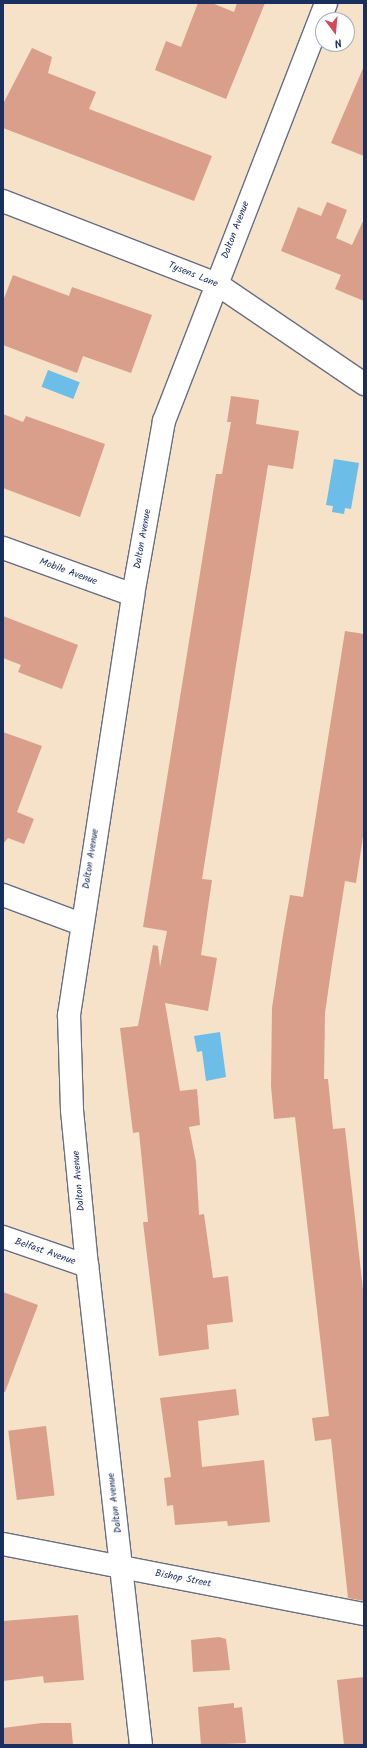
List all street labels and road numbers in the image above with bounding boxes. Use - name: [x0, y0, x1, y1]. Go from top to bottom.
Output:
- street label: Dalton Avenue: [220, 199, 252, 261]
- street label: Tysens Lane: [166, 260, 220, 290]
- street label: Dalton Avenue: [132, 508, 154, 570]
- street label: Mobile Avenue: [38, 556, 98, 588]
- street label: Dalton Avenue: [80, 828, 102, 890]
- street label: Dalton Avenue: [70, 1150, 88, 1212]
- street label: Belfast Avenue: [13, 1236, 77, 1268]
- street label: Dalton Avenue: [105, 1472, 125, 1534]
- street label: Bishop Street: [154, 1568, 212, 1590]

